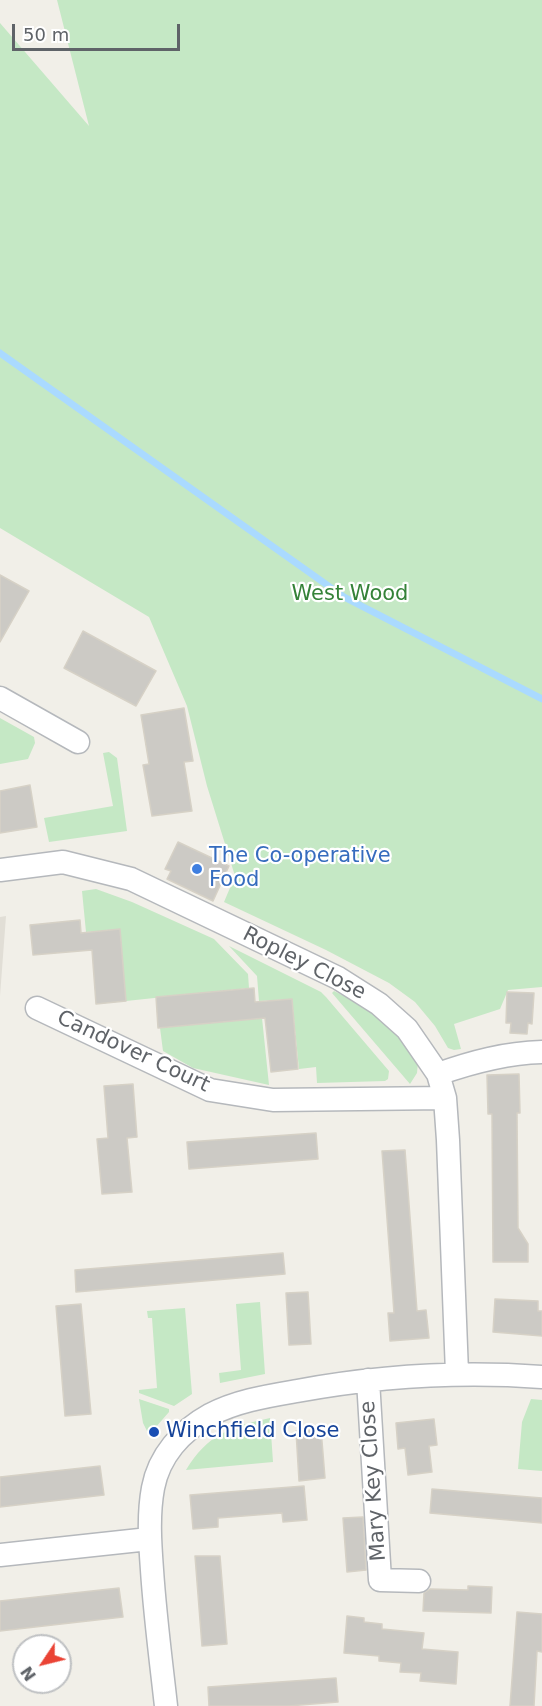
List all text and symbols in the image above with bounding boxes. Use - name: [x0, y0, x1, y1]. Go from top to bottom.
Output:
- scale bar: [15, 12, 183, 50]
- text: 50 m: [23, 24, 69, 45]
- park label: West Wood: [292, 582, 408, 608]
- place label: The Co-operative Food: [209, 844, 391, 894]
- marker: The Co-operative Food: [190, 862, 204, 876]
- street label: Ropley Close: [238, 922, 370, 1006]
- street label: Candover Court: [53, 1006, 213, 1098]
- street label: Mary Key Close: [356, 1400, 392, 1562]
- place label: Winchfield Close: [166, 1419, 339, 1445]
- marker: Winchfield Close: [147, 1425, 161, 1439]
- north arrow: [12, 1634, 72, 1694]
- text: N: [17, 1663, 40, 1684]

